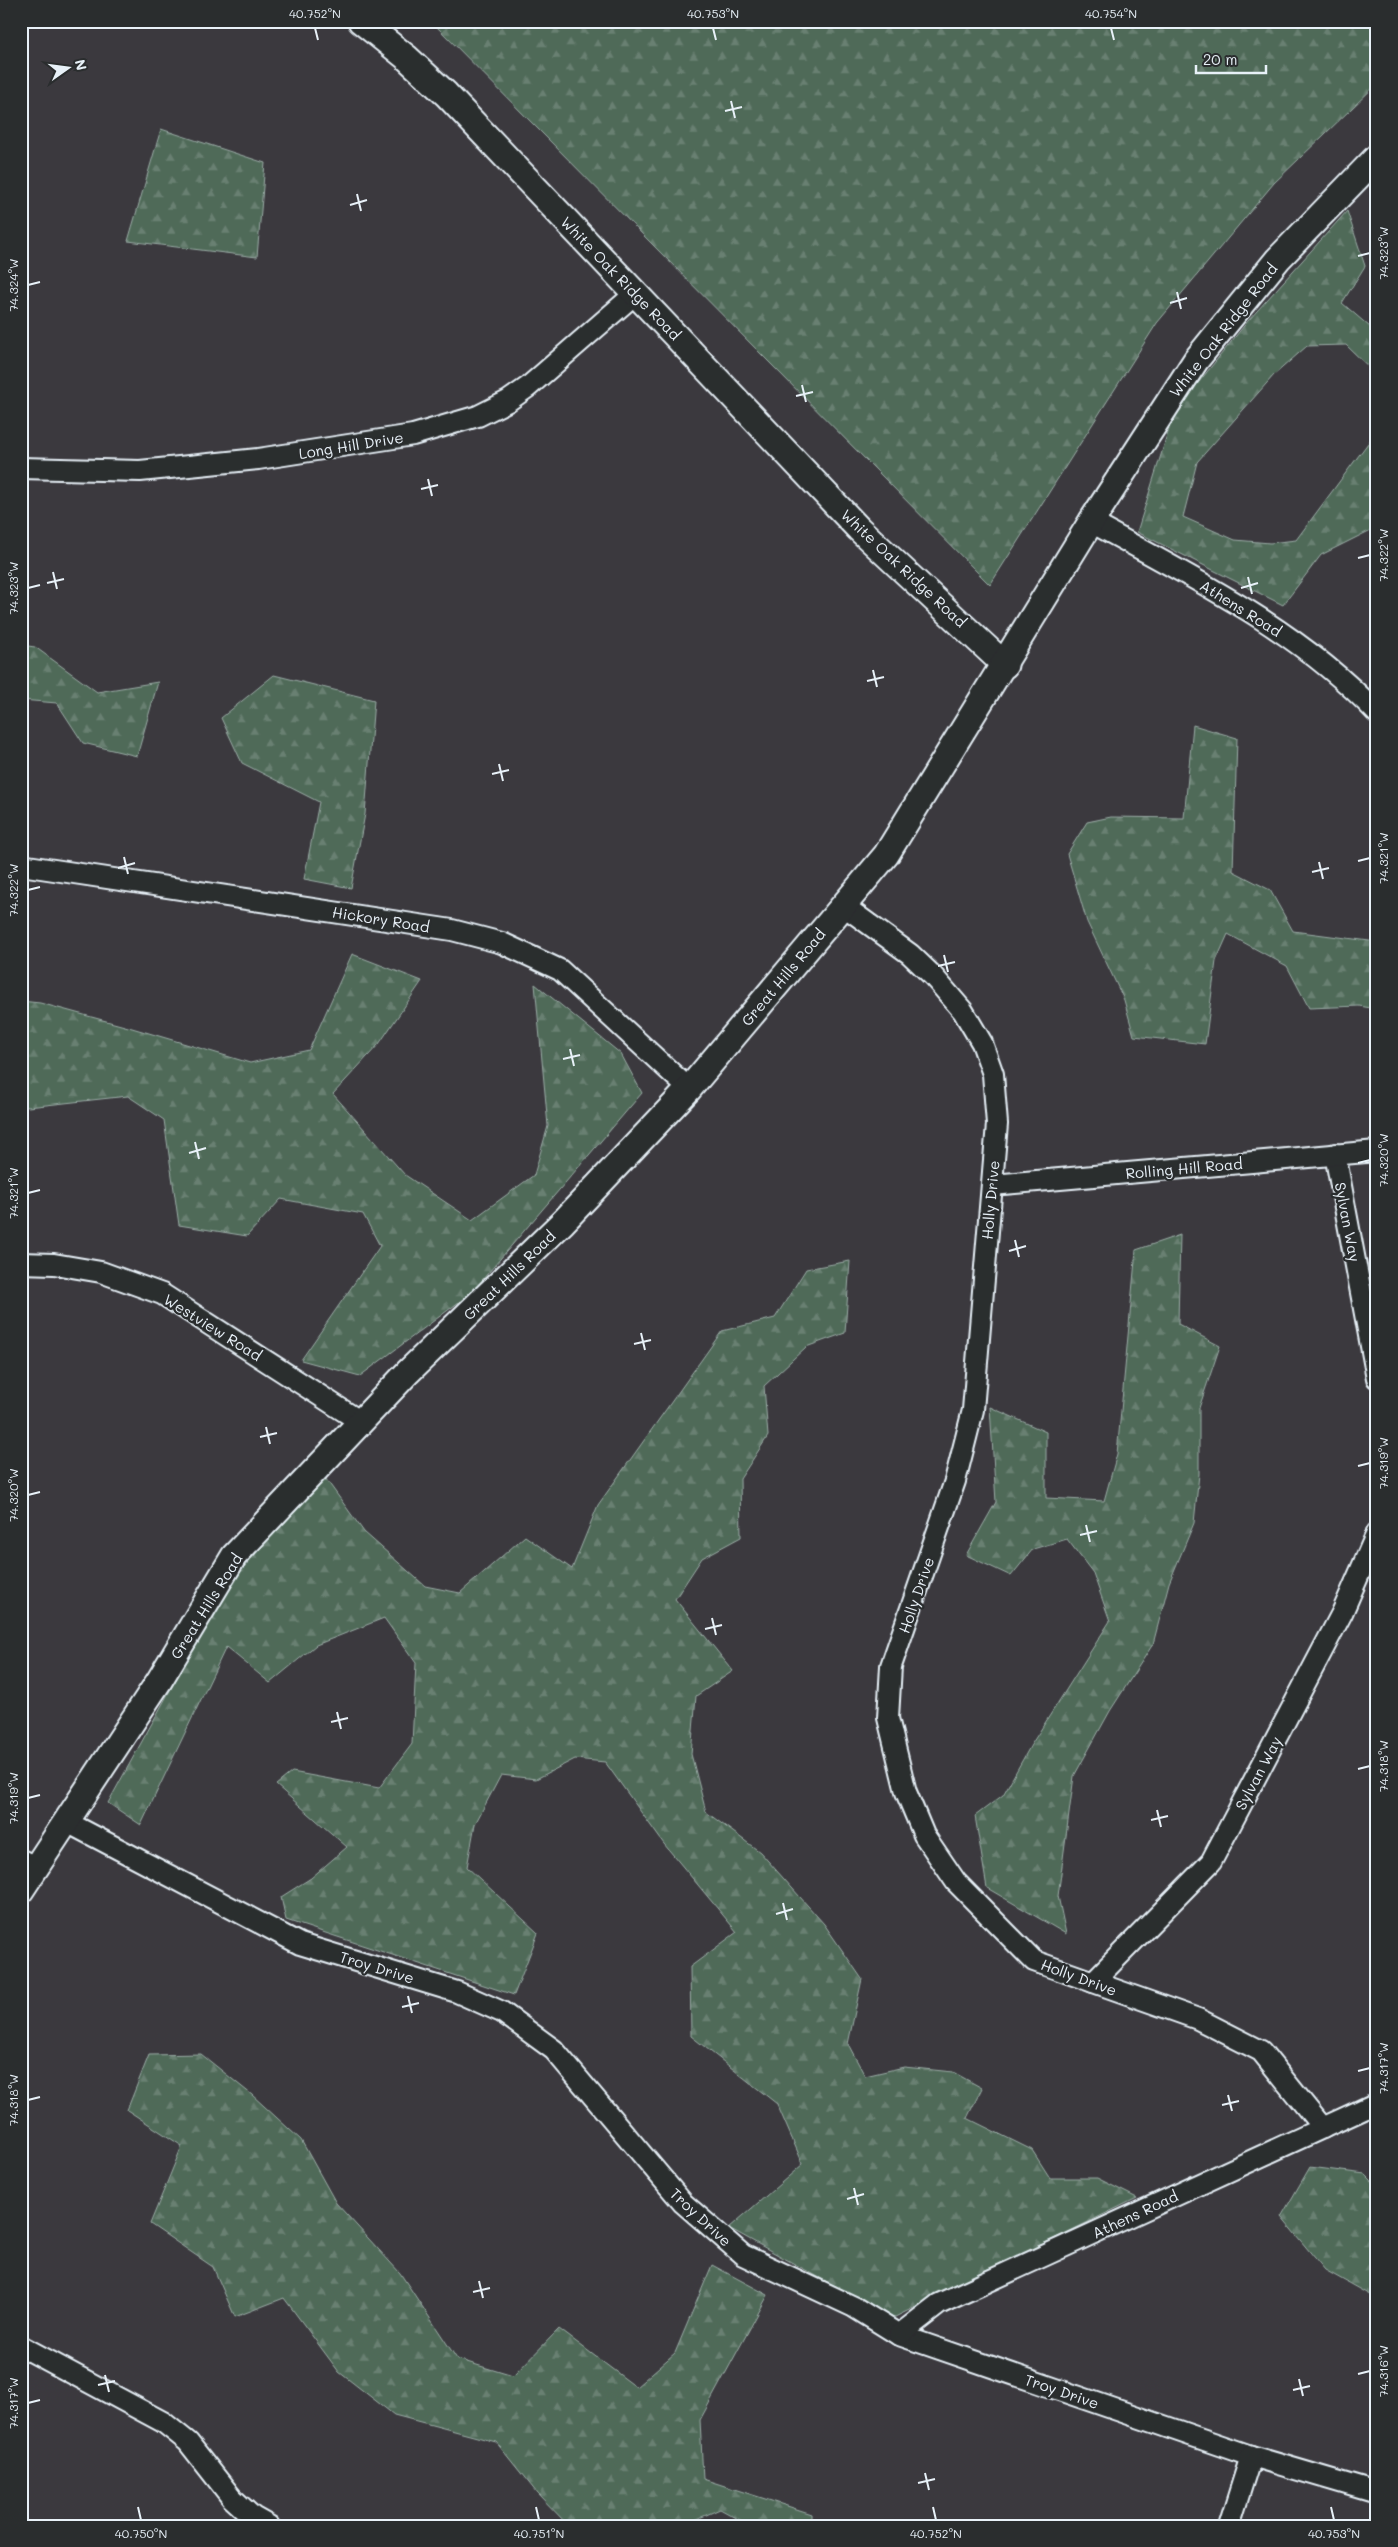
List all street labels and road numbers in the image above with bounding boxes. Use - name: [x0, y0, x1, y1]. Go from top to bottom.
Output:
- street label: White Oak Ridge Road: [557, 212, 685, 344]
- street label: White Oak Ridge Road: [1164, 259, 1282, 401]
- street label: Long Hill Drive: [297, 427, 405, 463]
- street label: White Oak Ridge Road: [837, 505, 971, 631]
- street label: Athens Road: [1196, 575, 1286, 641]
- street label: Hickory Road: [331, 901, 431, 937]
- street label: Great Hills Road: [736, 924, 830, 1030]
- street label: Rolling Hill Road: [1125, 1153, 1243, 1183]
- street label: Holly Drive: [977, 1160, 1003, 1240]
- street label: Sylvan Way: [1330, 1180, 1366, 1264]
- street label: Great Hills Road: [459, 1226, 559, 1324]
- street label: Westview Road: [160, 1289, 266, 1365]
- street label: Great Hills Road: [165, 1549, 247, 1663]
- street label: Holly Drive: [894, 1554, 938, 1636]
- street label: Sylvan Way: [1230, 1732, 1286, 1813]
- street label: Troy Drive: [337, 1946, 417, 1988]
- street label: Holly Drive: [1038, 1954, 1120, 2000]
- street label: Troy Drive: [666, 2183, 736, 2251]
- street label: Athens Road: [1089, 2185, 1181, 2243]
- street label: Troy Drive: [1022, 2369, 1102, 2413]

